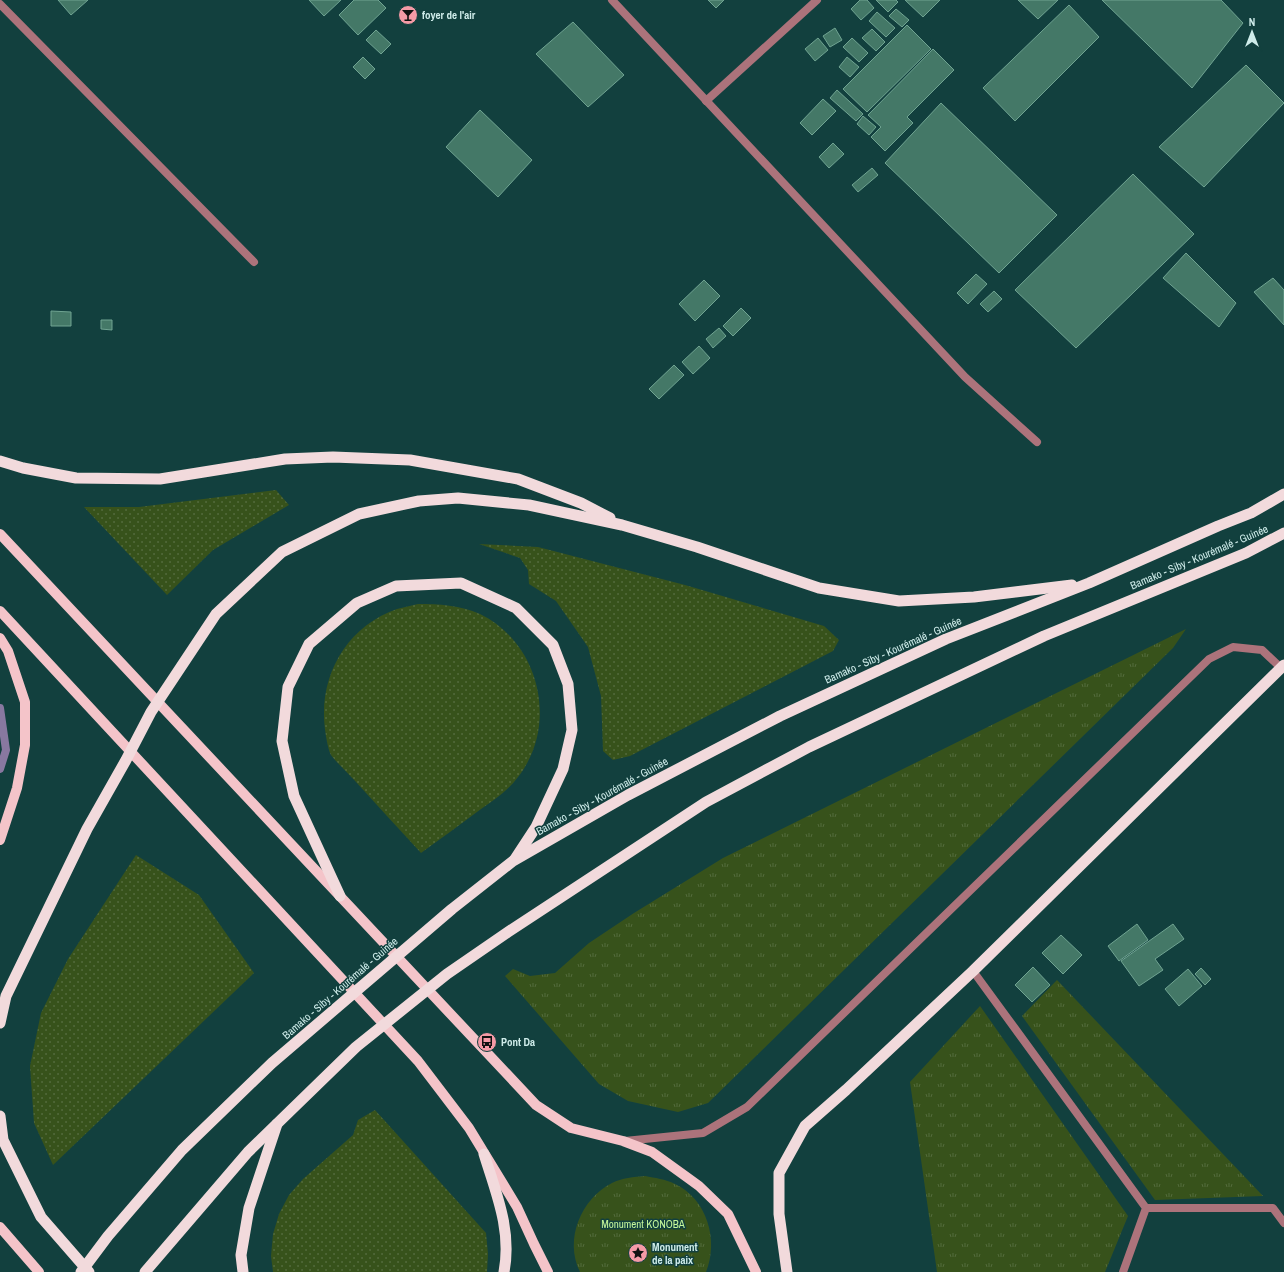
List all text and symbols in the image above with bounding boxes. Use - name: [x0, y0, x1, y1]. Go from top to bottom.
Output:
- bar icon: foyer de l'air: [397, 4, 419, 26]
- place label: foyer de l'air: [422, 8, 476, 22]
- north arrow: [1232, 12, 1272, 52]
- text: N: [1249, 15, 1255, 29]
- street label: Bamako - Siby - Kourémalé - Guinée: [1128, 522, 1270, 592]
- street label: Bamako - Siby - Kourémalé - Guinée: [822, 613, 964, 687]
- street label: Bamako - Siby - Kourémalé - Guinée: [534, 754, 670, 838]
- street label: Bamako - Siby - Kourémalé - Guinée: [279, 934, 401, 1042]
- bus stop icon: Pont Da: [476, 1031, 498, 1053]
- place label: Pont Da: [501, 1035, 535, 1049]
- park label: Monument KONOBA: [601, 1217, 686, 1231]
- place label: Monument de la paix: [652, 1240, 698, 1267]
- place icon: Monument de la paix: [627, 1242, 649, 1264]

